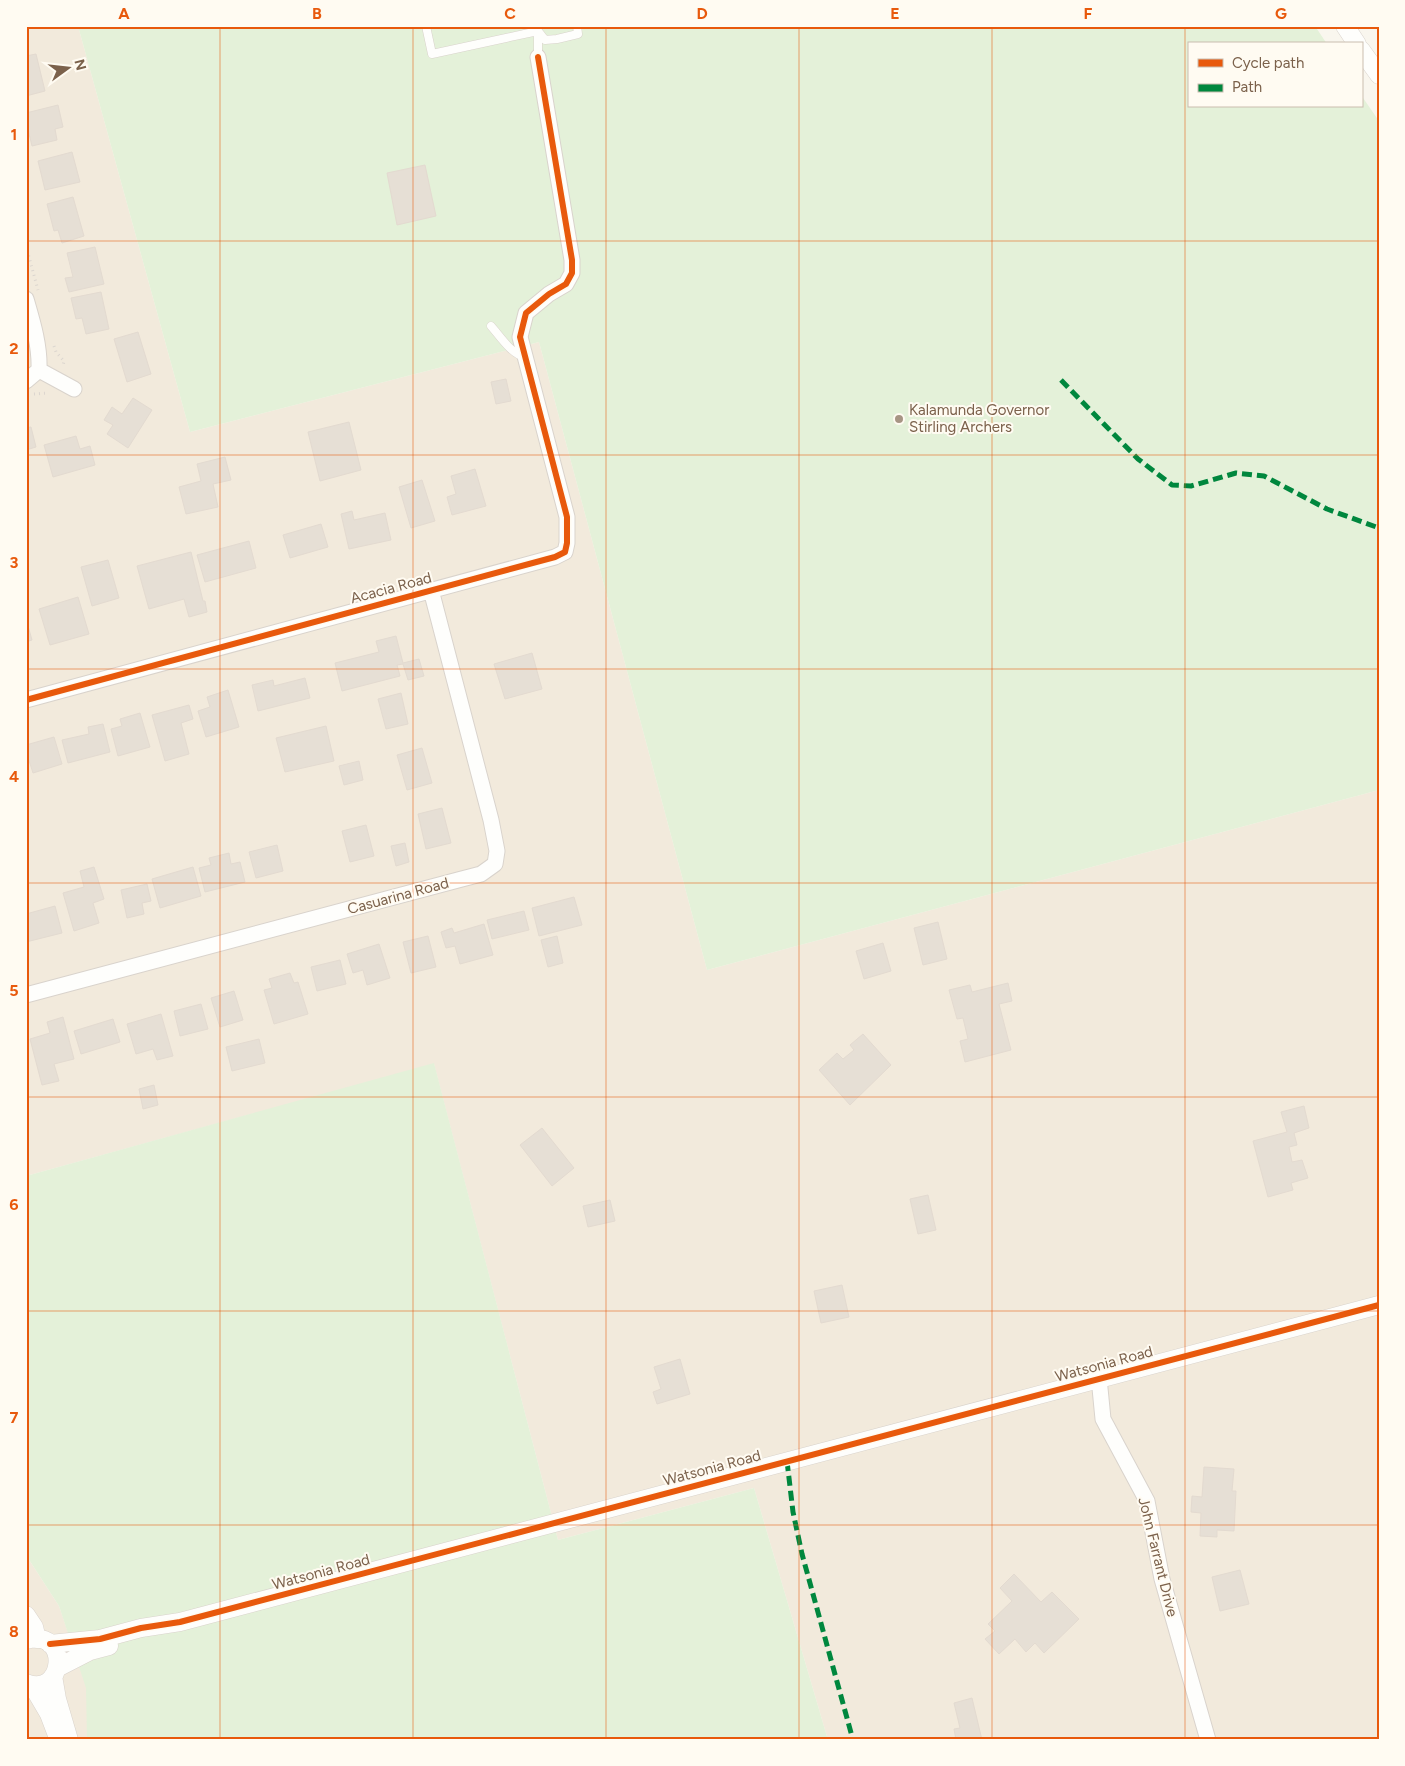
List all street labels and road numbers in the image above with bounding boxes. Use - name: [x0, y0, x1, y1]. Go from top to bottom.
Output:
- street label: Acacia Road: [348, 569, 434, 607]
- street label: Casuarina Road: [345, 874, 451, 918]
- street label: Watsonia Road: [1053, 1342, 1155, 1386]
- street label: Watsonia Road: [661, 1446, 763, 1490]
- street label: John Farrant Drive: [1134, 1495, 1182, 1619]
- street label: Watsonia Road: [270, 1550, 372, 1594]

